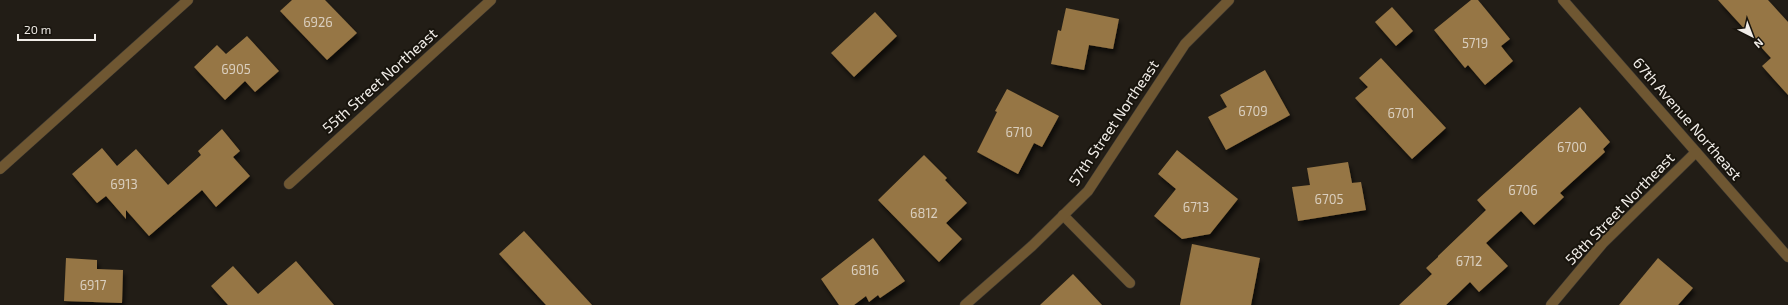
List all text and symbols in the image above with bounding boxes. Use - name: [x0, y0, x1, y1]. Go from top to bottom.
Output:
- house number: 6926: [303, 14, 333, 30]
- scale bar: [18, 16, 95, 42]
- north arrow: [1732, 16, 1772, 56]
- text: 20 m: [24, 22, 51, 36]
- street label: 55th Street Northeast: [318, 24, 441, 136]
- house number: 5719: [1462, 35, 1488, 51]
- text: N: [1752, 36, 1766, 51]
- street label: 67th Avenue Northeast: [1630, 53, 1746, 184]
- street label: 57th Street Northeast: [1064, 56, 1162, 189]
- house number: 6905: [221, 61, 251, 77]
- house number: 6709: [1238, 103, 1268, 119]
- house number: 6701: [1387, 105, 1415, 121]
- house number: 6710: [1005, 124, 1033, 140]
- house number: 6700: [1557, 139, 1587, 155]
- street label: 58th Street Northeast: [1561, 148, 1678, 268]
- house number: 6913: [110, 176, 138, 192]
- house number: 6706: [1508, 182, 1538, 198]
- house number: 6705: [1315, 191, 1343, 207]
- house number: 6713: [1183, 199, 1209, 215]
- house number: 6812: [910, 205, 938, 221]
- house number: 6712: [1456, 253, 1482, 269]
- house number: 6816: [851, 262, 879, 278]
- house number: 6917: [80, 277, 107, 293]

